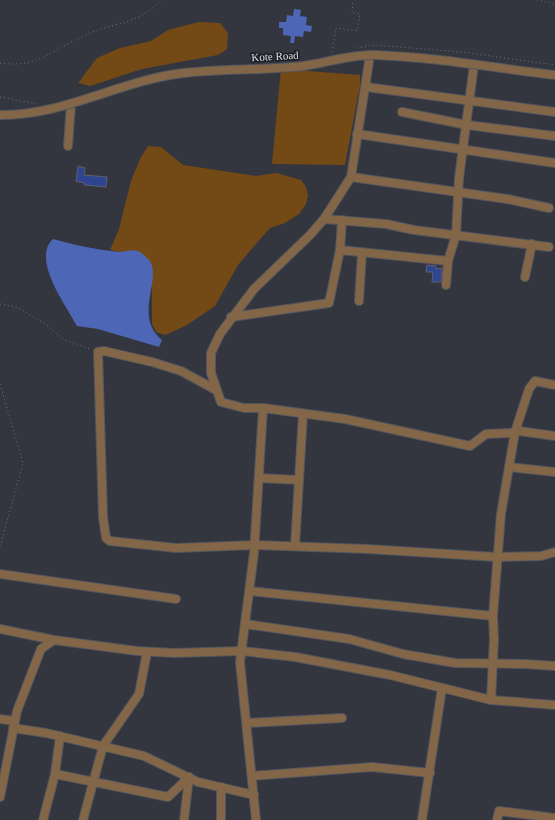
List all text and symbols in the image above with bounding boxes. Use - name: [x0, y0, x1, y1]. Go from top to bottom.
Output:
- street label: Kote Road: [251, 49, 299, 63]

